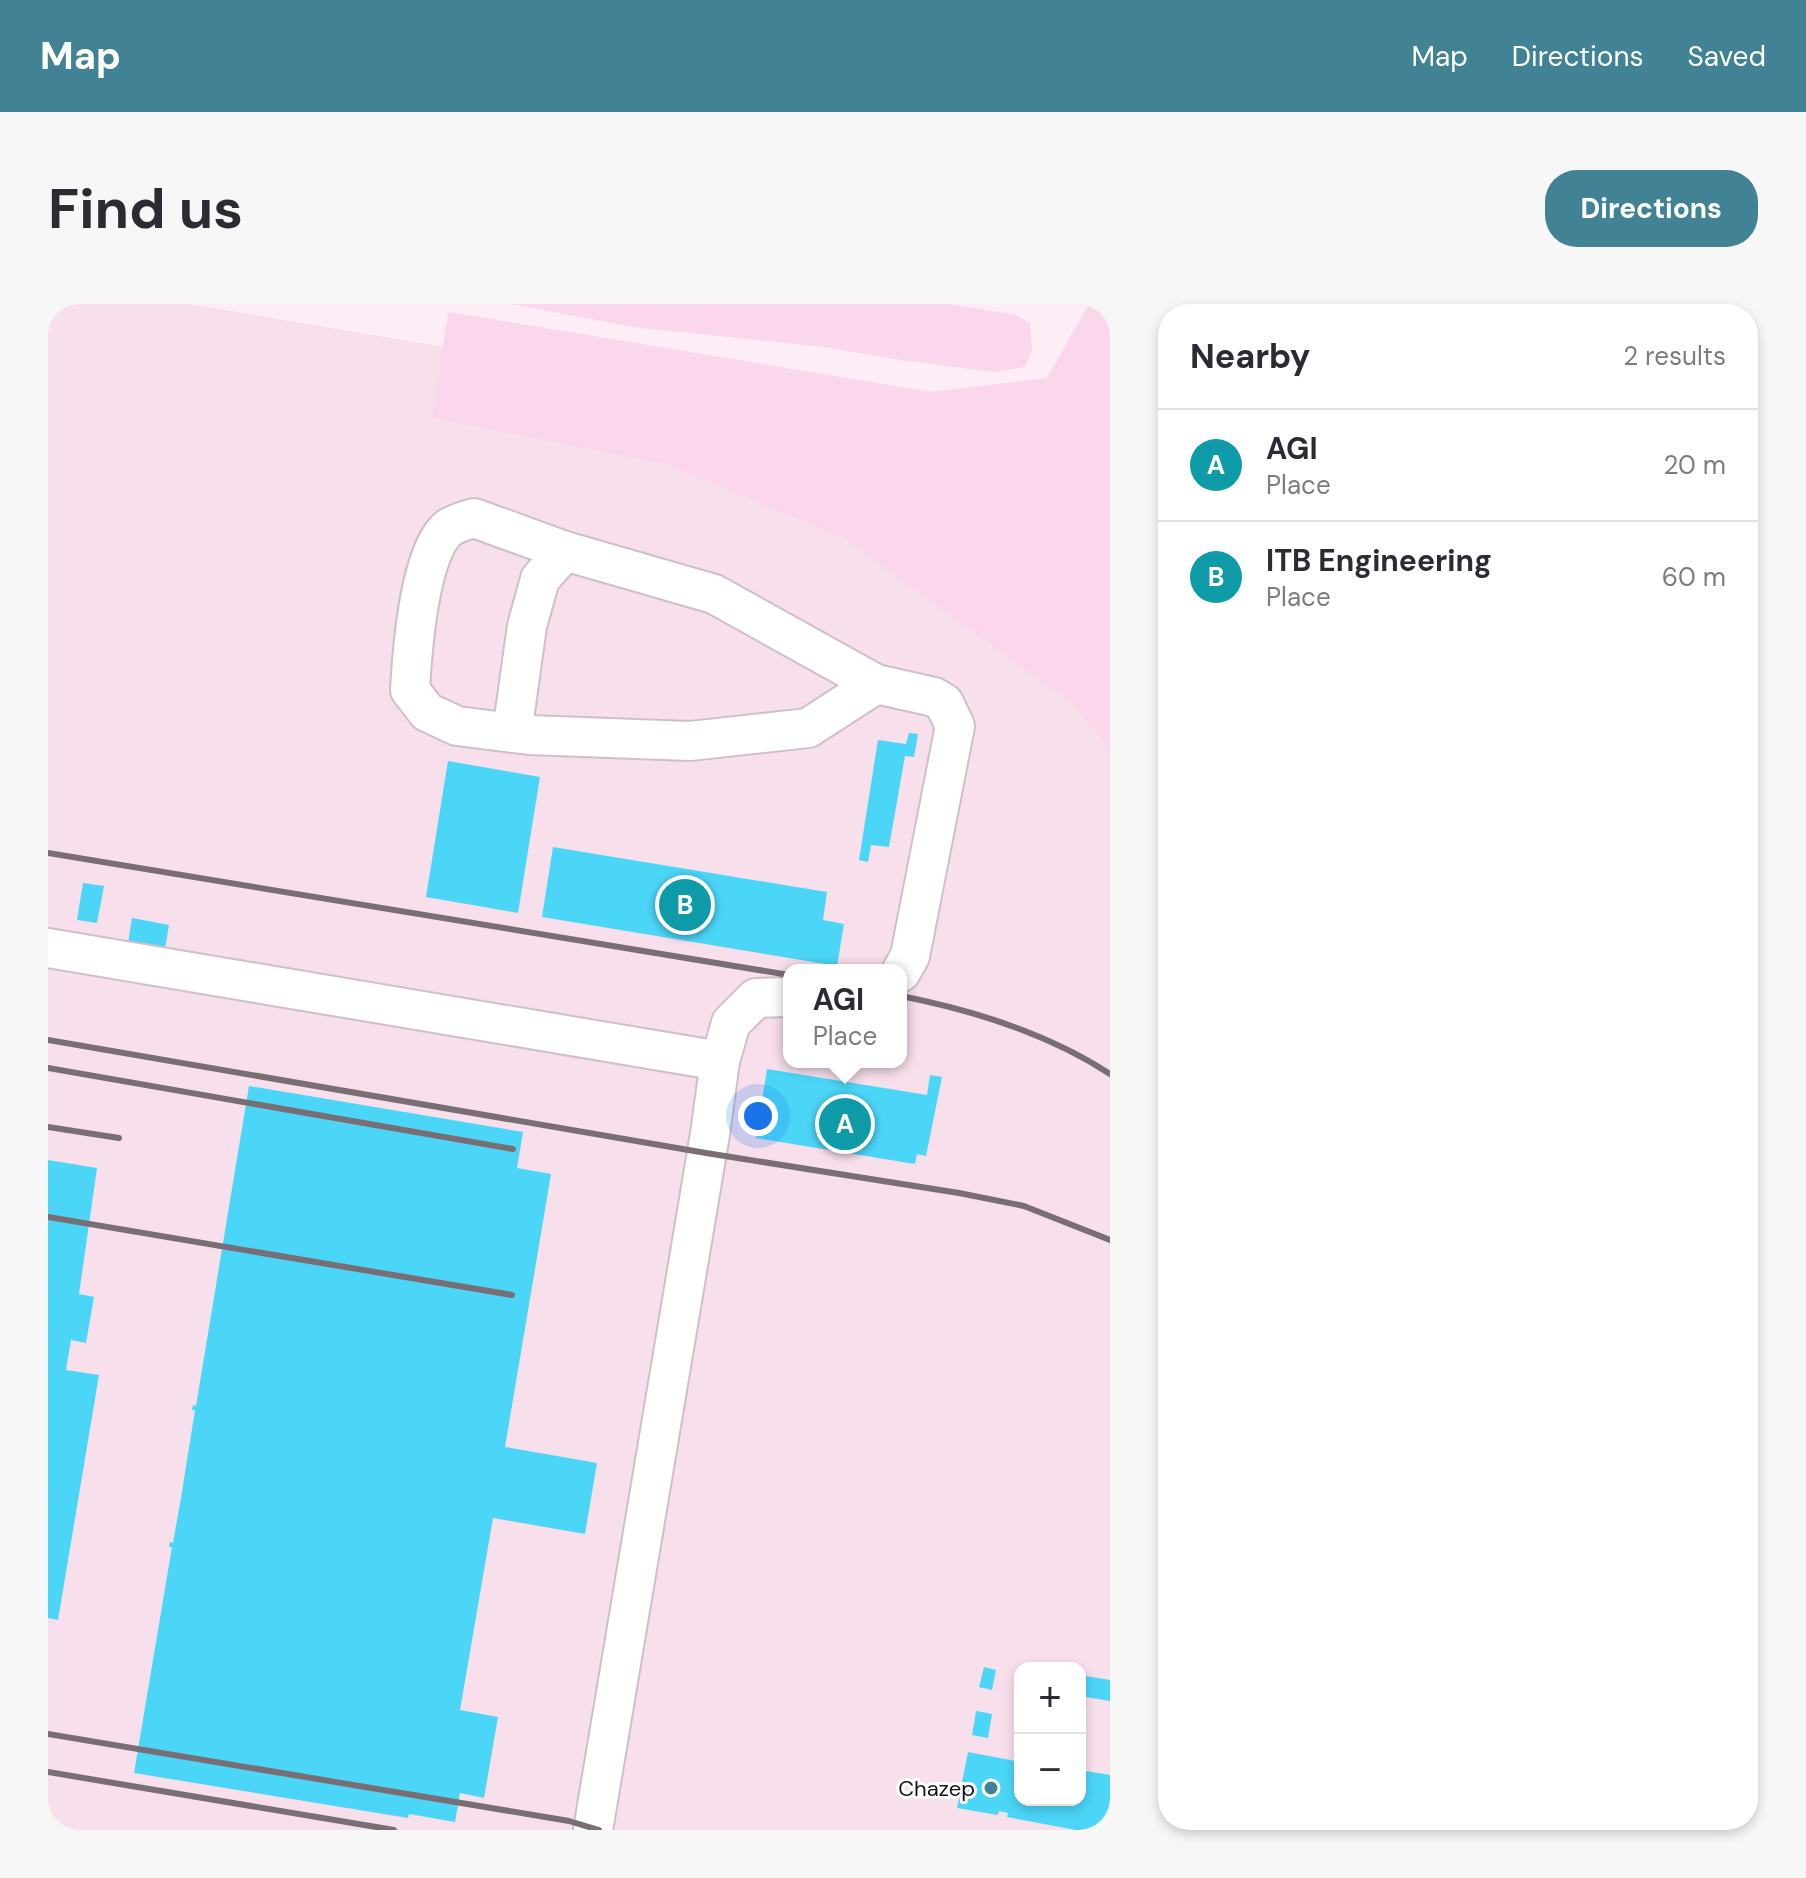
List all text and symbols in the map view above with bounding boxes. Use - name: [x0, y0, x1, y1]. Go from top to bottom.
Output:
- text: Map: [40, 31, 121, 81]
- text: Map: [1411, 38, 1468, 75]
- text: Directions: [1512, 38, 1644, 75]
- text: Saved: [1688, 38, 1766, 75]
- button: Directions: [1545, 170, 1758, 247]
- text: Find us: [48, 172, 243, 245]
- text: Nearby: [1190, 334, 1310, 379]
- text: 2 results: [1623, 339, 1726, 373]
- text: AGI: [1266, 429, 1318, 468]
- text: A: [1207, 448, 1225, 482]
- text: 20 m: [1663, 448, 1726, 482]
- text: Place: [1266, 468, 1331, 502]
- text: ITB Engineering: [1266, 541, 1492, 580]
- text: B: [1208, 560, 1224, 594]
- text: 60 m: [1662, 560, 1726, 594]
- text: Place: [1266, 580, 1331, 614]
- pin: B: [659, 875, 711, 935]
- popup: [783, 964, 907, 1068]
- text: AGI: [813, 980, 864, 1019]
- text: Place: [813, 1019, 877, 1053]
- pin: A: [819, 1094, 871, 1154]
- your location: [738, 1096, 778, 1136]
- map controls: [1014, 1662, 1086, 1806]
- button: +: [1014, 1662, 1086, 1734]
- button: −: [1014, 1734, 1086, 1806]
- place label: Chazep: [898, 1774, 975, 1803]
- marker: Chazep: [982, 1779, 1000, 1797]

